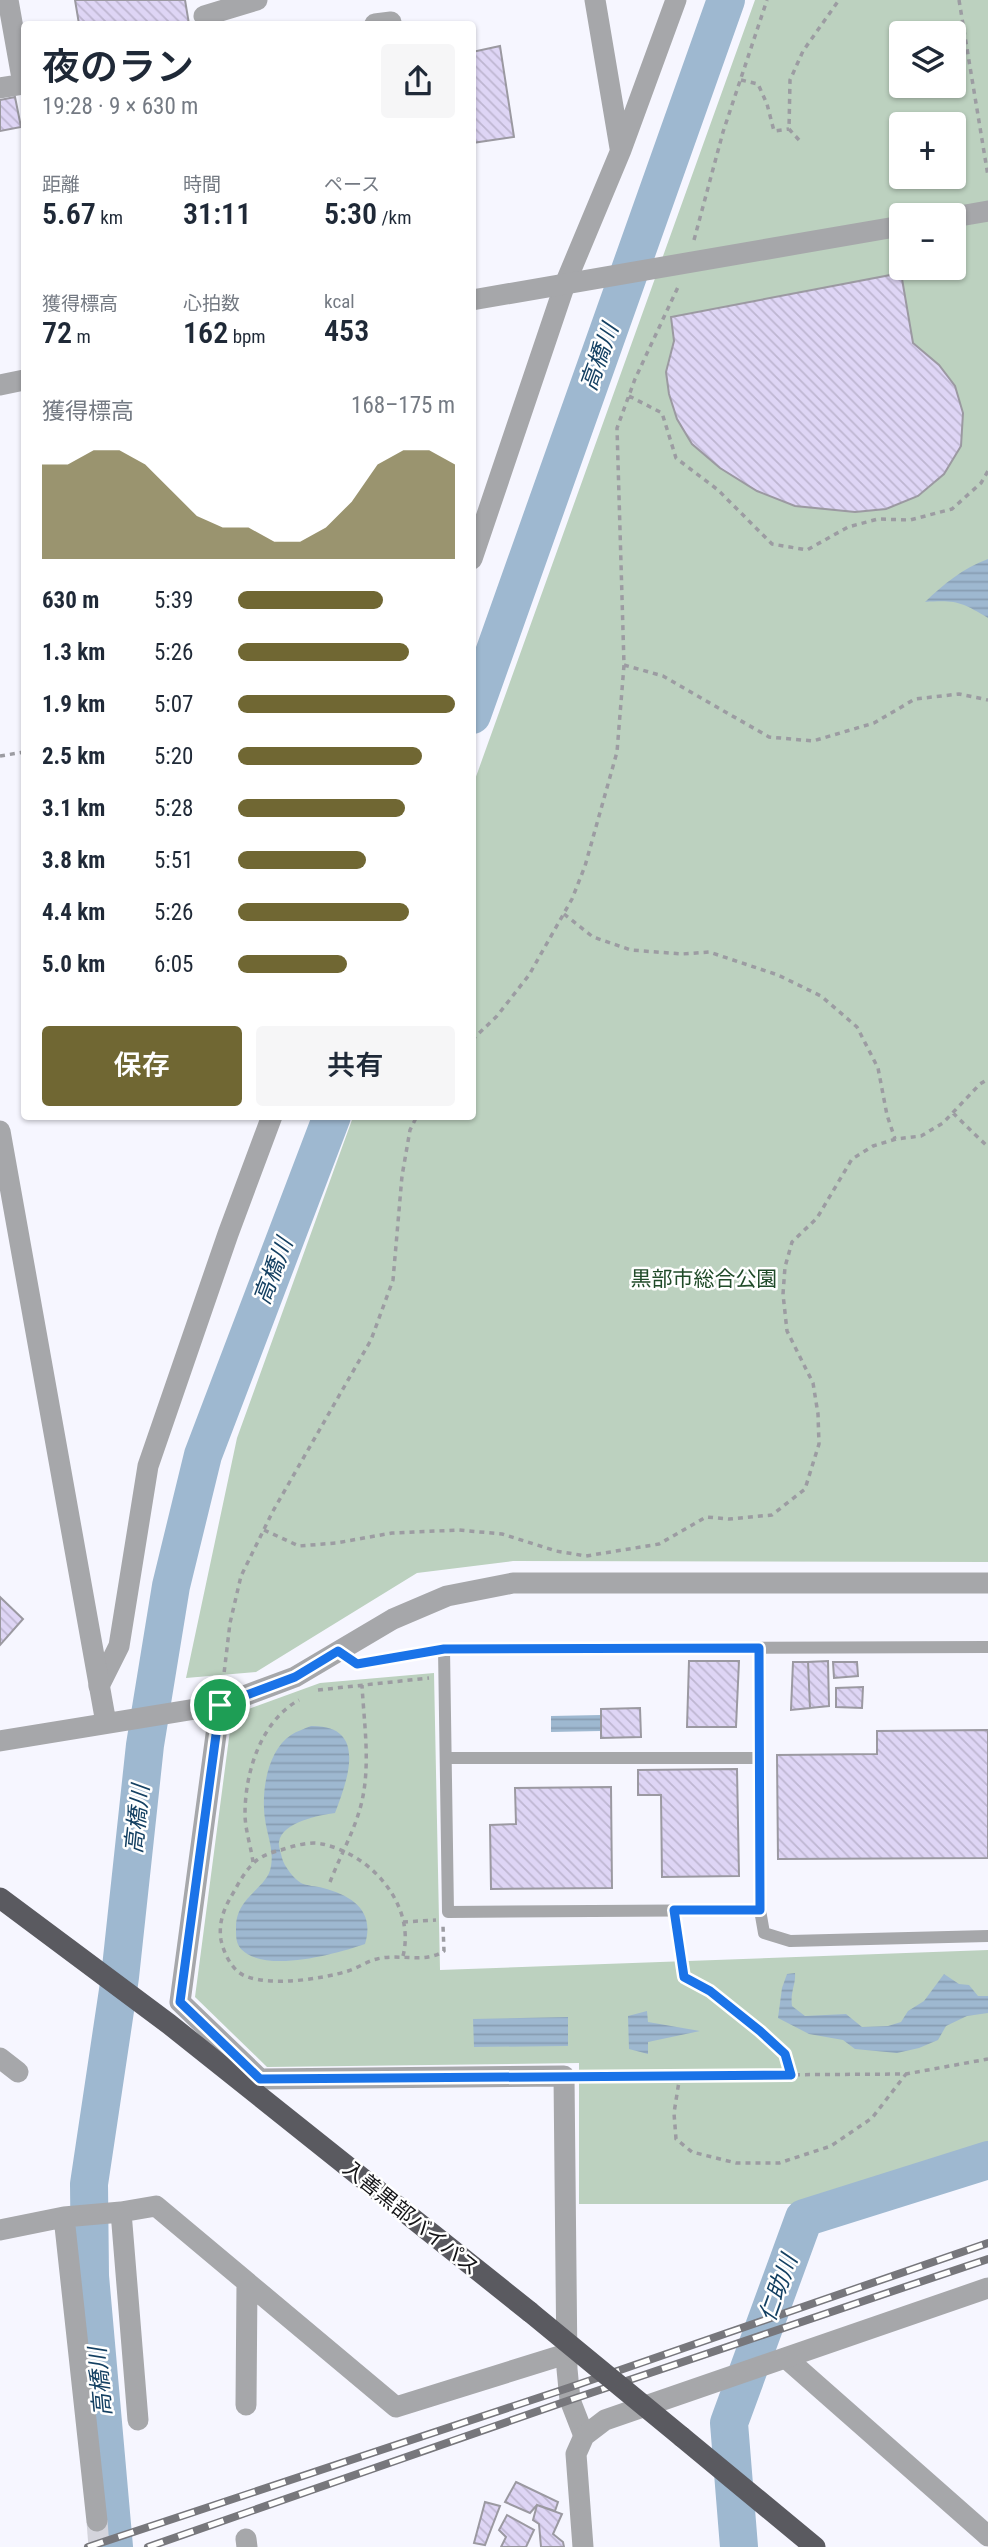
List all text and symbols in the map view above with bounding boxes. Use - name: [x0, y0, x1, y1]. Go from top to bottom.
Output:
- map controls: [889, 21, 966, 280]
- button: layers: [889, 21, 966, 98]
- button: share: [381, 44, 455, 118]
- text: 夜のラン: [42, 45, 194, 89]
- text: 19:28 · 9 × 630 m: [42, 93, 198, 120]
- button: +: [889, 112, 966, 189]
- text: 距離: [42, 173, 80, 196]
- text: 時間: [183, 173, 221, 196]
- text: ペース: [324, 173, 380, 196]
- text: 5.67: [42, 196, 96, 231]
- text: 31:11: [183, 196, 251, 231]
- text: 5:30: [324, 196, 377, 231]
- button: −: [889, 203, 966, 280]
- text: km: [96, 206, 123, 229]
- text: /km: [377, 206, 411, 229]
- text: kcal: [324, 290, 355, 313]
- text: 獲得標高: [42, 292, 118, 315]
- text: 心拍数: [183, 292, 240, 315]
- text: 453: [324, 313, 369, 348]
- text: 72: [42, 315, 72, 350]
- text: 162: [183, 315, 228, 350]
- water label: 高橋川: [575, 317, 625, 394]
- text: m: [72, 325, 91, 348]
- text: bpm: [228, 325, 266, 348]
- text: 168–175 m: [351, 392, 455, 419]
- text: 獲得標高: [42, 398, 134, 425]
- text: 630 m: [42, 587, 99, 614]
- text: 5:39: [154, 587, 193, 614]
- text: 1.3 km: [42, 639, 105, 666]
- text: 5:26: [154, 639, 193, 666]
- text: 1.9 km: [42, 691, 105, 718]
- text: 5:07: [154, 691, 193, 718]
- text: 2.5 km: [42, 743, 105, 770]
- text: 5:20: [154, 743, 193, 770]
- text: 3.1 km: [42, 795, 105, 822]
- text: 5:28: [154, 795, 193, 822]
- text: 3.8 km: [42, 847, 105, 874]
- text: 5:51: [154, 847, 193, 874]
- text: 4.4 km: [42, 899, 105, 926]
- text: 5:26: [154, 899, 193, 926]
- text: 5.0 km: [42, 951, 105, 978]
- text: 6:05: [154, 951, 193, 978]
- button: 保存: [42, 1026, 242, 1106]
- button: 共有: [256, 1026, 455, 1106]
- water label: 高橋川: [248, 1231, 300, 1308]
- park label: 黒部市総合公園: [631, 1267, 778, 1291]
- pin: [190, 1675, 250, 1735]
- icon: arrive: [201, 1686, 239, 1724]
- water label: 高橋川: [120, 1780, 155, 1855]
- street label: 入善黒部バイパス: [338, 2156, 484, 2280]
- water label: 仁助川: [754, 2248, 804, 2325]
- water label: 高橋川: [84, 2343, 117, 2418]

